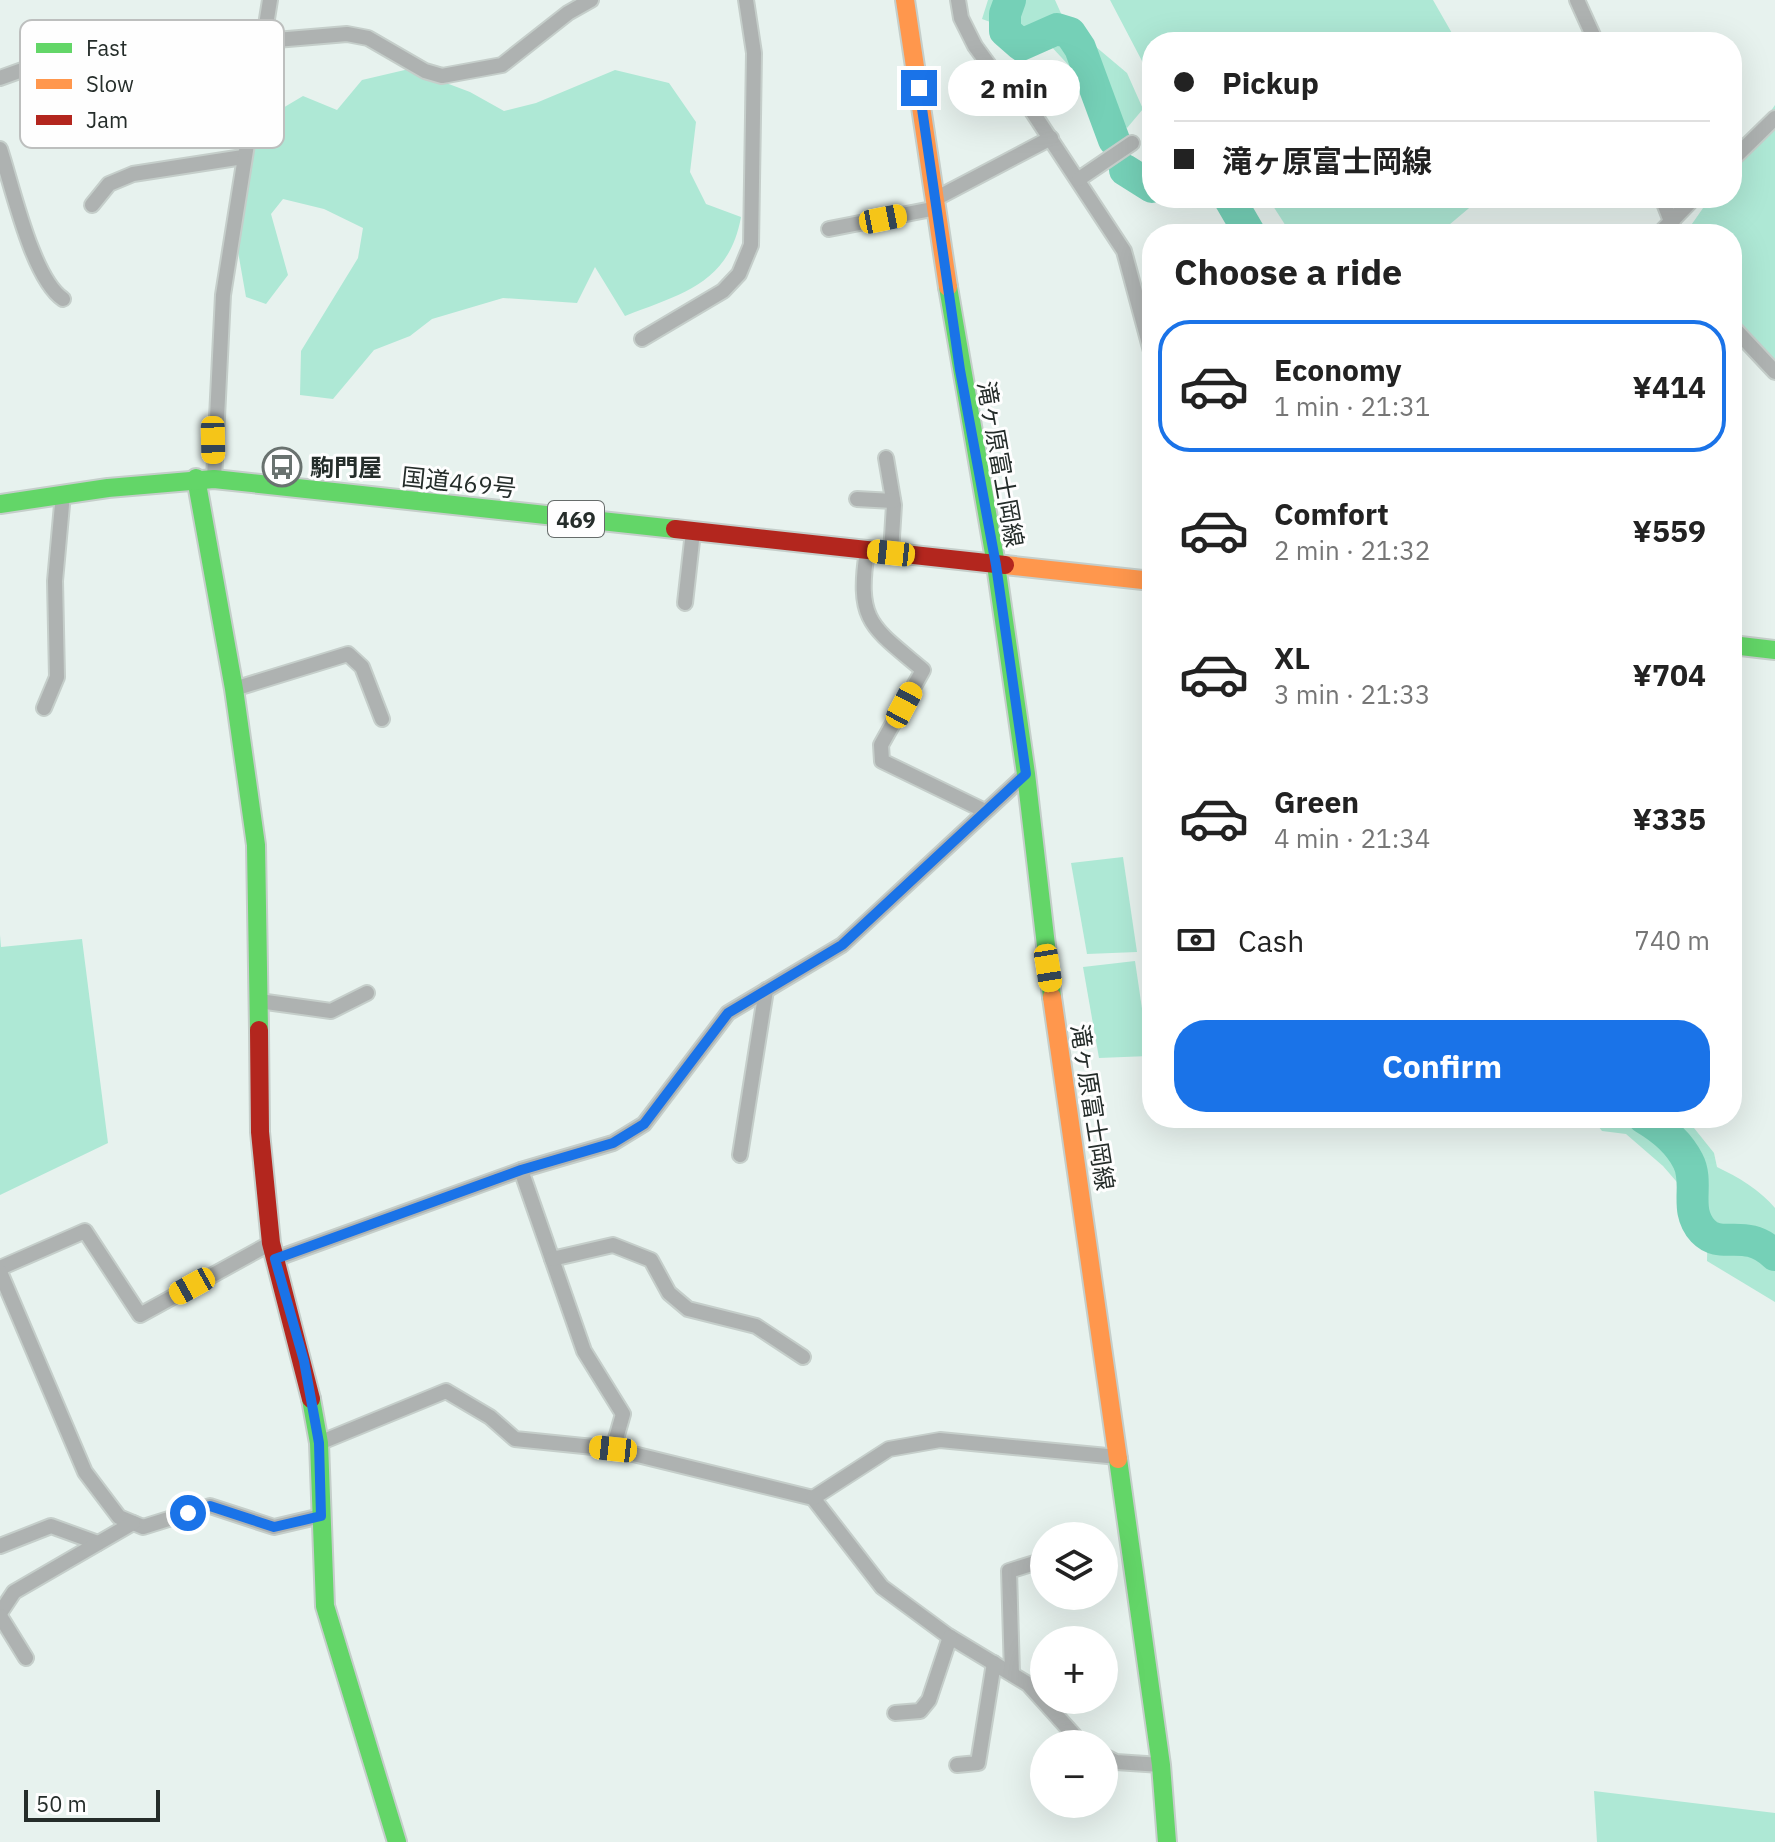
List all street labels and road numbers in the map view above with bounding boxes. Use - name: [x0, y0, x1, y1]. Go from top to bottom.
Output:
- street label: 滝ヶ原富士岡線: [971, 378, 1031, 550]
- street label: 国道469号: [400, 460, 518, 504]
- road number: 469: [548, 501, 604, 537]
- street label: 滝ヶ原富士岡線: [1064, 1022, 1122, 1192]

